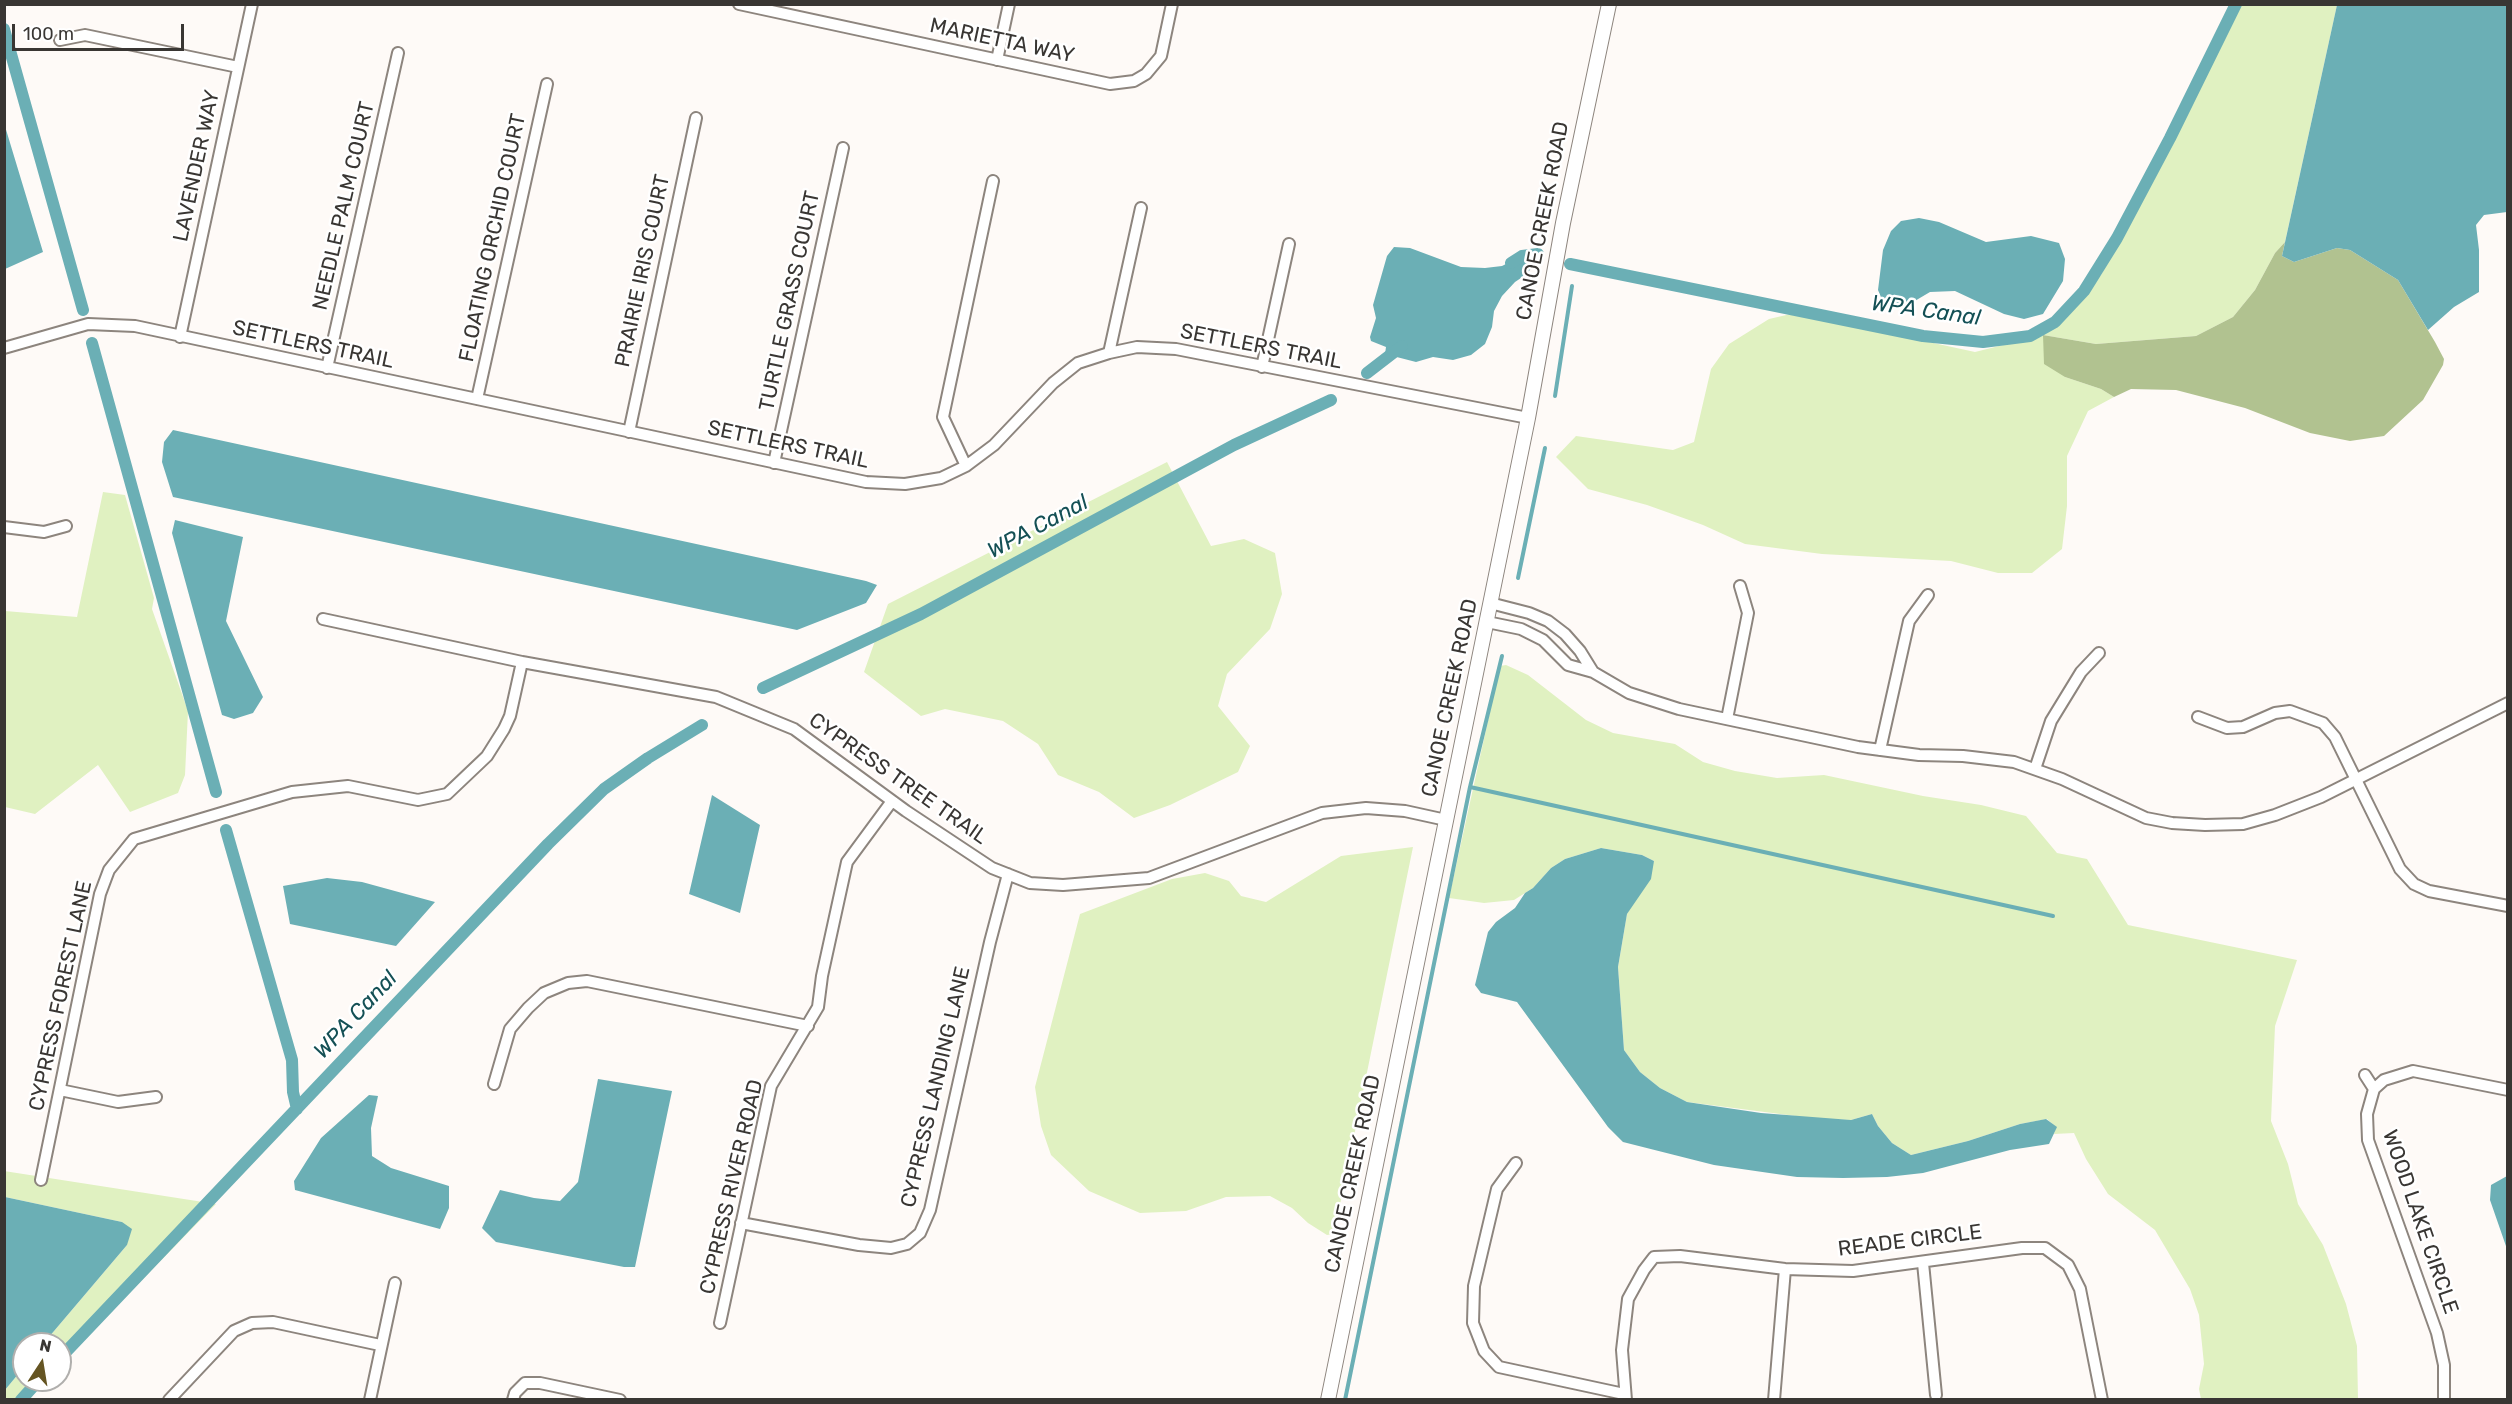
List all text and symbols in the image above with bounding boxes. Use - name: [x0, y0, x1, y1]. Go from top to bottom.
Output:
- scale bar: [15, 12, 188, 50]
- street label: MARIETTA WAY: [927, 13, 1077, 69]
- text: 100 m: [23, 23, 74, 45]
- street label: LAVENDER WAY: [169, 88, 225, 244]
- street label: NEEDLE PALM COURT: [308, 99, 380, 313]
- street label: FLOATING ORCHID COURT: [454, 112, 532, 364]
- street label: CANOE CREEK ROAD: [1511, 120, 1575, 322]
- street label: PRAIRIE IRIS COURT: [610, 172, 676, 370]
- street label: TURTLE GRASS COURT: [754, 189, 826, 413]
- water label: WPA Canal: [1870, 290, 1982, 332]
- street label: SETTLERS TRAIL: [230, 316, 396, 374]
- street label: SETTLERS TRAIL: [1178, 319, 1344, 375]
- street label: SETTLERS TRAIL: [705, 416, 871, 474]
- water label: WPA Canal: [983, 489, 1093, 565]
- street label: CANOE CREEK ROAD: [1417, 597, 1483, 799]
- street label: CYPRESS TREE TRAIL: [804, 708, 992, 850]
- street label: CYPRESS FOREST LANE: [24, 879, 98, 1113]
- street label: CYPRESS LANDING LANE: [896, 964, 976, 1210]
- water label: WPA Canal: [309, 966, 403, 1064]
- street label: CANOE CREEK ROAD: [1320, 1073, 1386, 1275]
- street label: CYPRESS RIVER ROAD: [695, 1077, 769, 1297]
- street label: WOOD LAKE CIRCLE: [2377, 1127, 2463, 1317]
- street label: READE CIRCLE: [1837, 1220, 1983, 1262]
- north arrow: [12, 1332, 72, 1392]
- text: N: [38, 1335, 53, 1356]

